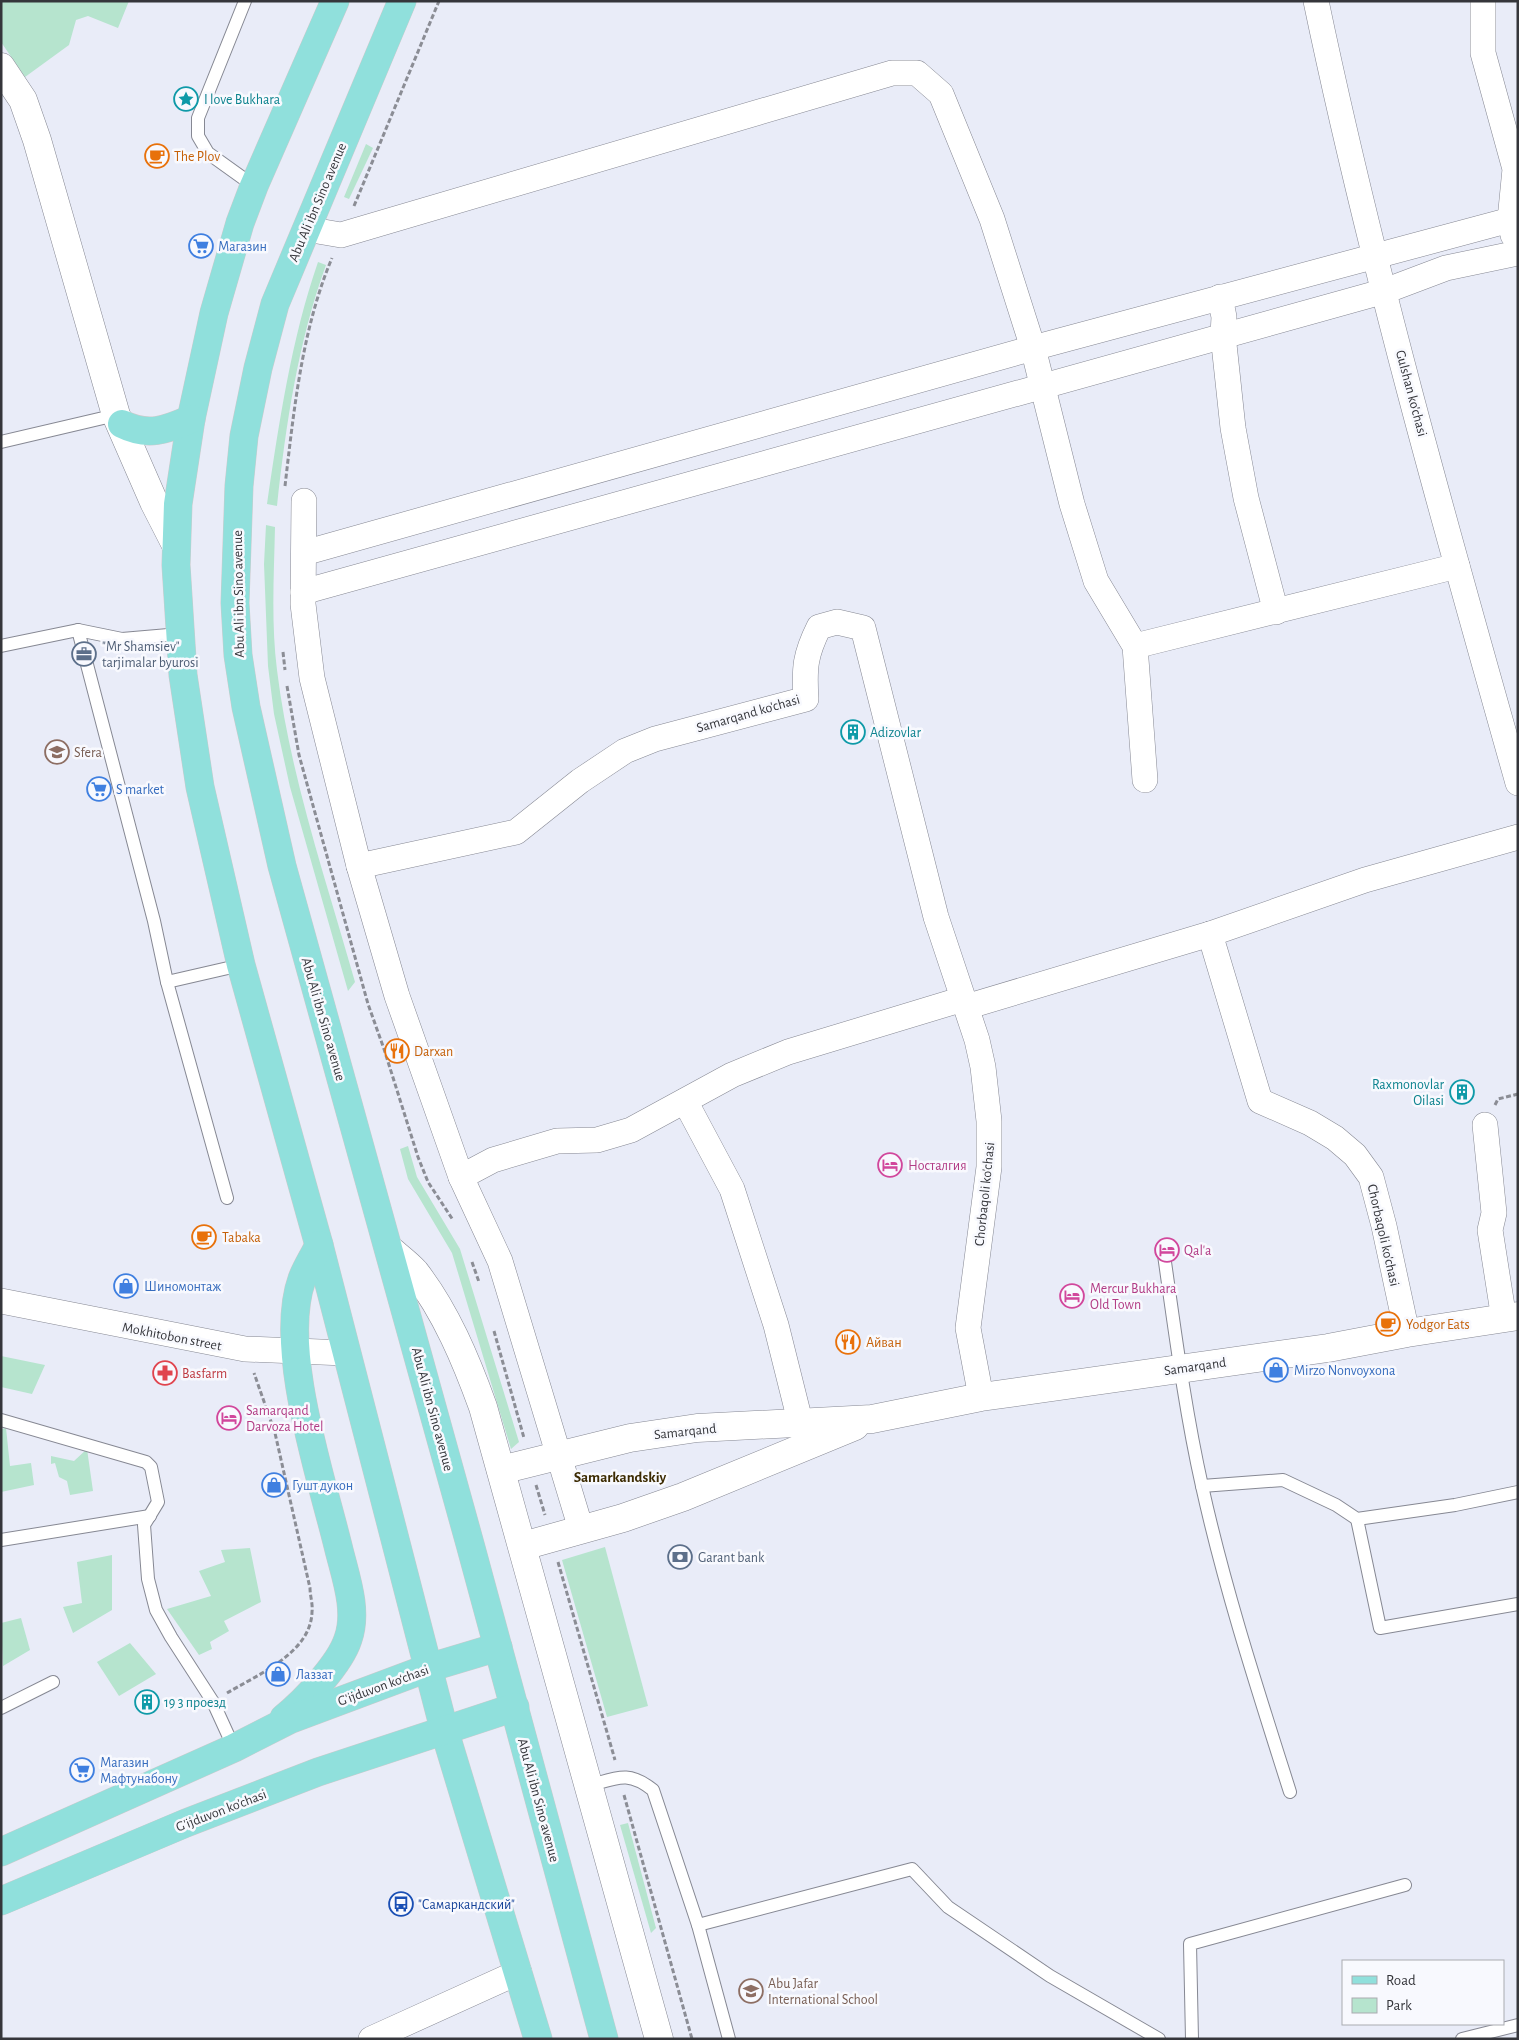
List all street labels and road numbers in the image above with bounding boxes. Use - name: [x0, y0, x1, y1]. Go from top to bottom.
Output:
- street label: Abu Ali ibn Sino avenue: [287, 141, 349, 264]
- street label: Gulshan ko'chasi: [1393, 349, 1429, 438]
- street label: Abu Ali ibn Sino avenue: [231, 530, 247, 658]
- street label: Samarqand ko'chasi: [695, 693, 802, 735]
- street label: Abu Ali ibn Sino avenue: [299, 956, 347, 1083]
- street label: Chorbaqoli ko'chasi: [973, 1141, 997, 1247]
- street label: Chorbaqoli ko'chasi: [1364, 1183, 1402, 1288]
- street label: Mokhitobon street: [121, 1320, 223, 1354]
- street label: Abu Ali ibn Sino avenue: [409, 1346, 455, 1473]
- street label: Samarqand: [1163, 1356, 1227, 1378]
- street label: Samarqand: [653, 1422, 717, 1442]
- street label: G'ijduvon ko‘chasi: [336, 1663, 431, 1709]
- street label: Abu Ali ibn Sino avenue: [515, 1737, 561, 1864]
- street label: G'ijduvon ko'chasi: [174, 1787, 269, 1835]

